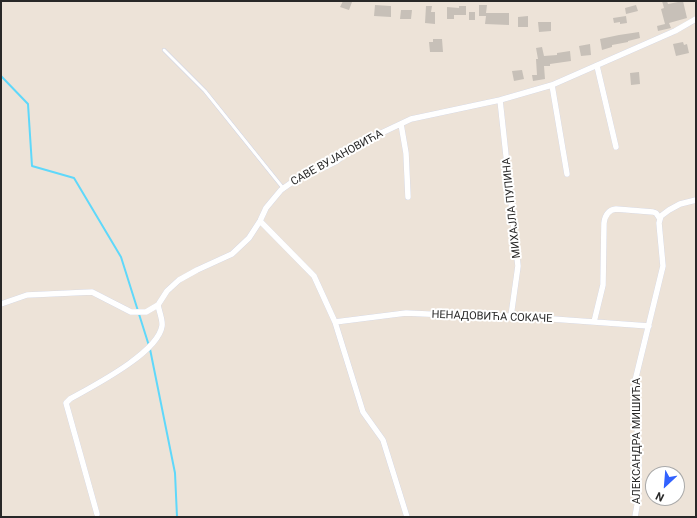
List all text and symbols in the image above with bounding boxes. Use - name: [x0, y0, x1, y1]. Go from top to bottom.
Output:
- street label: САВЕ ВУЈАНОВИЋА: [289, 127, 385, 189]
- street label: МИХАЈЛА ПУПИНА: [500, 157, 524, 259]
- street label: НЕНАДОВИЋА СОКАЧЕ: [431, 308, 553, 326]
- street label: АЛЕКСАНДРА МИШИЋА: [630, 378, 644, 504]
- north arrow: [645, 466, 685, 506]
- text: N: [654, 489, 666, 504]

